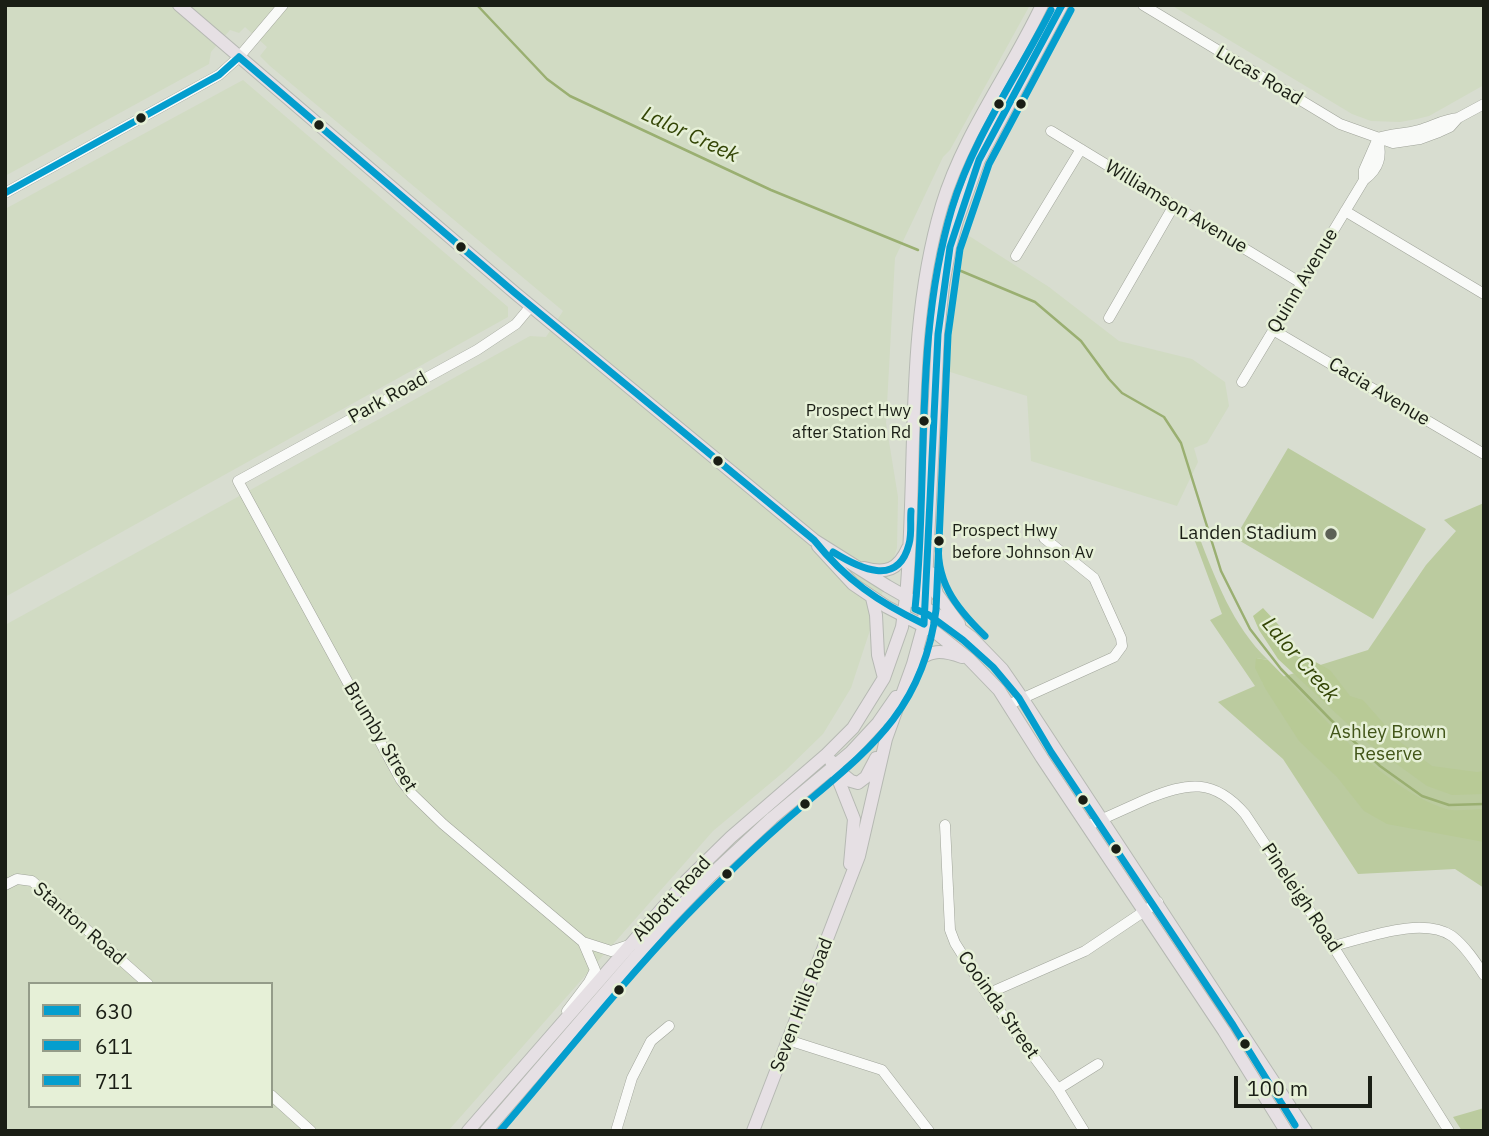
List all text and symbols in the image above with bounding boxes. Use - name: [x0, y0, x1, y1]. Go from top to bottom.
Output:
- street label: Lucas Road: [1211, 41, 1307, 111]
- unlabelled marker: [992, 97, 1006, 111]
- unlabelled marker: [1014, 97, 1028, 111]
- water label: Lalor Creek: [637, 102, 743, 168]
- unlabelled marker: [134, 111, 148, 125]
- unlabelled marker: [312, 118, 326, 132]
- street label: Williamson Avenue: [1101, 156, 1251, 258]
- street label: Quinn Avenue: [1263, 224, 1343, 338]
- unlabelled marker: [454, 240, 468, 254]
- street label: Cacia Avenue: [1324, 353, 1434, 431]
- street label: Park Road: [345, 367, 431, 429]
- place label: Prospect Hwy after Station Rd: [792, 401, 911, 441]
- marker: Prospect Hwy after Station Rd: [917, 414, 931, 428]
- unlabelled marker: [711, 454, 725, 468]
- place label: Prospect Hwy before Johnson Av: [952, 521, 1094, 561]
- place label: Landen Stadium: [1179, 523, 1317, 545]
- marker: Landen Stadium: [1323, 526, 1339, 542]
- marker: Prospect Hwy before Johnson Av: [932, 534, 946, 548]
- water label: Lalor Creek: [1256, 612, 1344, 708]
- street label: Brumby Street: [338, 678, 422, 796]
- park label: Ashley Brown Reserve: [1330, 722, 1446, 766]
- unlabelled marker: [1076, 793, 1090, 807]
- unlabelled marker: [798, 797, 812, 811]
- street label: Pineleigh Road: [1256, 839, 1346, 957]
- unlabelled marker: [1109, 842, 1123, 856]
- street label: Abbott Road: [628, 852, 716, 946]
- unlabelled marker: [720, 867, 734, 881]
- street label: Stanton Road: [28, 878, 130, 970]
- street label: Seven Hills Road: [766, 935, 838, 1075]
- street label: Cooinda Street: [952, 947, 1044, 1063]
- legend: [28, 982, 273, 1108]
- unlabelled marker: [612, 983, 626, 997]
- text: 630: [95, 997, 133, 1025]
- text: 611: [95, 1032, 133, 1060]
- unlabelled marker: [1238, 1037, 1252, 1051]
- scale bar: [1237, 1062, 1375, 1106]
- text: 711: [95, 1067, 133, 1095]
- text: 100 m: [1247, 1074, 1308, 1102]

